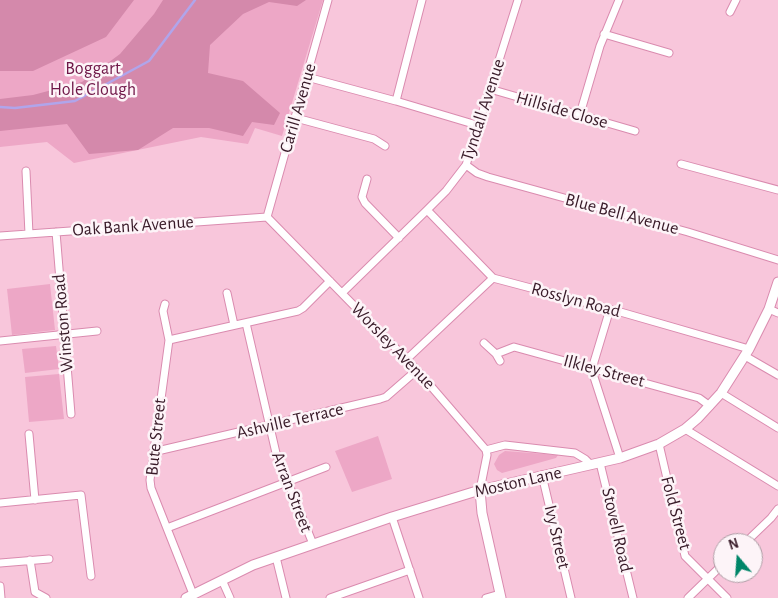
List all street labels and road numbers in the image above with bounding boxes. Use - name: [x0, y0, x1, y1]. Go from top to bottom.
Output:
- street label: Tyndall Avenue: [456, 56, 510, 164]
- street label: Carill Avenue: [275, 61, 321, 155]
- street label: Hillside Close: [513, 87, 611, 133]
- street label: Blue Bell Avenue: [563, 188, 681, 240]
- street label: Oak Bank Avenue: [72, 211, 194, 241]
- street label: Winston Road: [48, 273, 78, 373]
- street label: Rosslyn Road: [529, 278, 623, 322]
- street label: Worsley Avenue: [346, 298, 440, 394]
- street label: Ilkley Street: [561, 350, 647, 392]
- street label: Bute Street: [141, 397, 171, 477]
- street label: Ashville Terrace: [234, 398, 346, 444]
- street label: Arran Street: [267, 449, 317, 535]
- street label: Moston Lane: [472, 461, 564, 503]
- street label: Fold Street: [656, 474, 696, 552]
- street label: Stovell Road: [597, 486, 637, 574]
- street label: Ivy Street: [539, 503, 575, 571]

